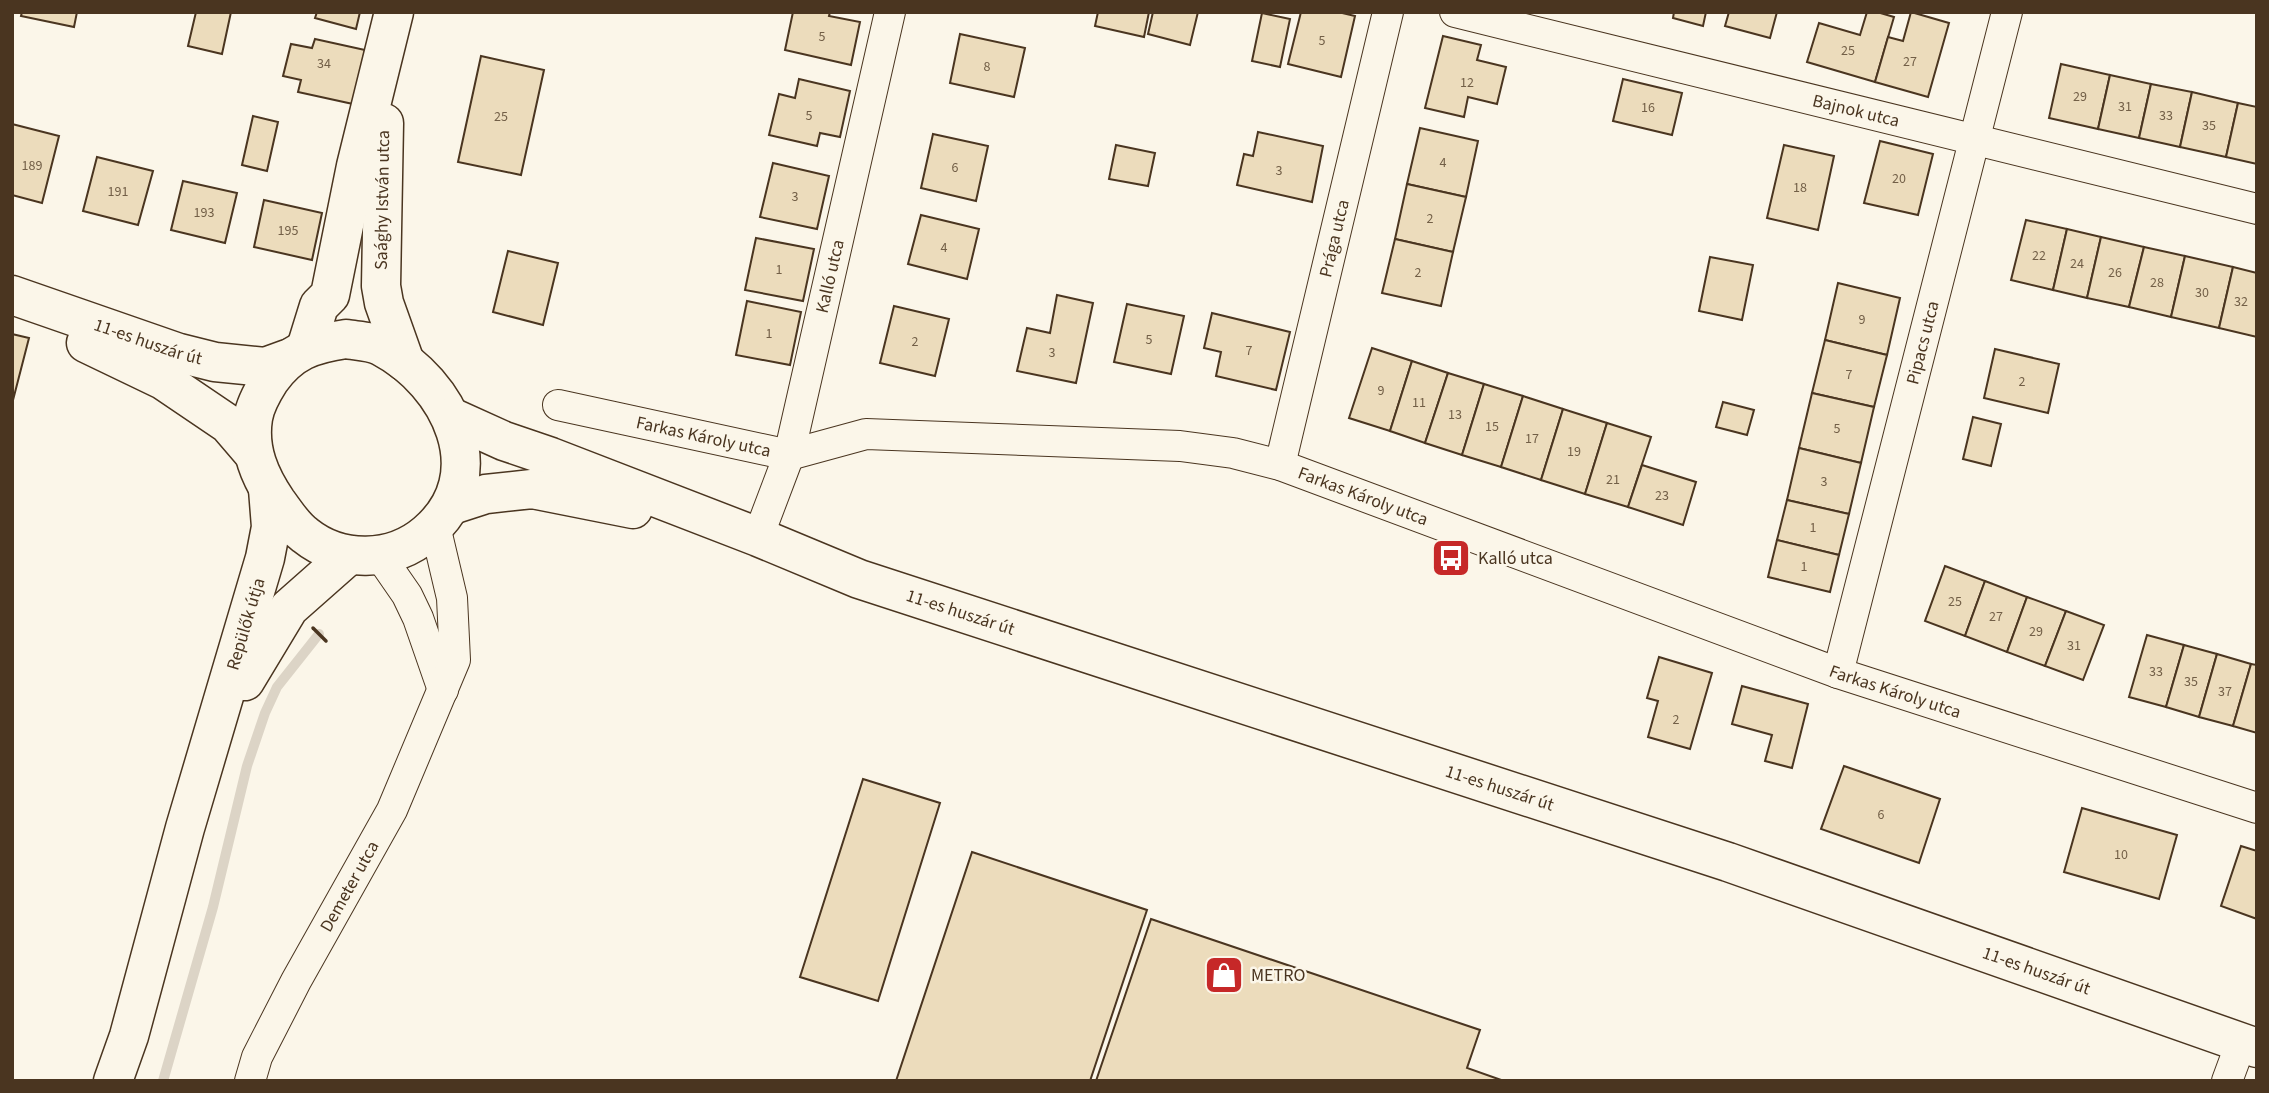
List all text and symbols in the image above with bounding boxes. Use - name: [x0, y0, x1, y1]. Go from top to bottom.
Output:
- house number: 5: [819, 27, 826, 47]
- house number: 5: [1319, 31, 1326, 51]
- house number: 25: [1841, 41, 1855, 61]
- house number: 27: [1903, 52, 1917, 72]
- house number: 34: [317, 54, 331, 74]
- house number: 8: [984, 57, 991, 77]
- house number: 12: [1460, 73, 1474, 93]
- house number: 29: [2073, 87, 2087, 107]
- street label: Bajnok utca: [1810, 88, 1902, 134]
- house number: 31: [2118, 97, 2132, 117]
- house number: 16: [1641, 98, 1655, 118]
- house number: 5: [806, 106, 813, 126]
- house number: 33: [2159, 106, 2173, 126]
- house number: 25: [494, 107, 508, 127]
- house number: 35: [2202, 116, 2216, 136]
- street label: Saághy István utca: [369, 130, 396, 270]
- house number: 4: [1440, 153, 1447, 173]
- house number: 189: [22, 156, 42, 176]
- house number: 6: [952, 158, 959, 178]
- house number: 3: [1276, 161, 1283, 181]
- house number: 20: [1892, 169, 1906, 189]
- house number: 18: [1793, 178, 1807, 198]
- house number: 191: [108, 182, 128, 202]
- house number: 3: [792, 187, 799, 207]
- street label: Prága utca: [1313, 197, 1356, 280]
- house number: 193: [194, 203, 214, 223]
- house number: 2: [1427, 209, 1434, 229]
- house number: 195: [278, 221, 298, 241]
- street label: Kalló utca: [810, 237, 851, 316]
- house number: 4: [941, 238, 948, 258]
- house number: 22: [2032, 246, 2046, 266]
- house number: 24: [2070, 254, 2084, 274]
- house number: 1: [776, 260, 783, 280]
- house number: 2: [1415, 263, 1422, 283]
- house number: 26: [2108, 263, 2122, 283]
- house number: 28: [2150, 273, 2164, 293]
- house number: 30: [2195, 283, 2209, 303]
- house number: 32: [2234, 292, 2248, 312]
- street label: Pipacs utca: [1900, 298, 1946, 387]
- house number: 9: [1859, 310, 1866, 330]
- street label: 11-es huszár út: [90, 312, 205, 371]
- house number: 1: [766, 324, 773, 344]
- house number: 5: [1146, 330, 1153, 350]
- house number: 2: [912, 332, 919, 352]
- house number: 7: [1246, 341, 1253, 361]
- house number: 3: [1049, 343, 1056, 363]
- house number: 7: [1846, 365, 1853, 385]
- house number: 2: [2019, 372, 2026, 392]
- house number: 9: [1378, 381, 1385, 401]
- house number: 11: [1412, 393, 1426, 413]
- house number: 13: [1448, 405, 1462, 425]
- street label: Farkas Károly utca: [634, 410, 773, 464]
- house number: 15: [1485, 417, 1499, 437]
- house number: 5: [1834, 419, 1841, 439]
- house number: 17: [1525, 429, 1539, 449]
- house number: 19: [1567, 442, 1581, 462]
- street label: Farkas Károly utca: [1294, 461, 1432, 532]
- house number: 21: [1606, 470, 1620, 490]
- house number: 3: [1821, 472, 1828, 492]
- house number: 23: [1655, 486, 1669, 506]
- house number: 1: [1810, 518, 1817, 538]
- bus stop icon: Kalló utca: [1430, 537, 1472, 579]
- place label: Kalló utca: [1478, 546, 1553, 571]
- house number: 1: [1801, 557, 1808, 577]
- street label: Repülők útja: [220, 575, 271, 673]
- street label: 11-es huszár út: [903, 583, 1018, 642]
- house number: 25: [1948, 592, 1962, 612]
- house number: 27: [1989, 607, 2003, 627]
- house number: 29: [2029, 622, 2043, 642]
- house number: 31: [2067, 636, 2081, 656]
- street label: Farkas Károly utca: [1825, 659, 1964, 725]
- house number: 33: [2149, 662, 2163, 682]
- house number: 35: [2184, 672, 2198, 692]
- house number: 37: [2218, 682, 2232, 702]
- house number: 2: [1673, 710, 1680, 730]
- street label: 11-es huszár út: [1442, 759, 1557, 817]
- house number: 6: [1878, 805, 1885, 825]
- street label: Demeter utca: [314, 836, 385, 937]
- house number: 10: [2114, 845, 2128, 865]
- street label: 11-es huszár út: [1979, 940, 2094, 1001]
- shop icon: METRO: [1203, 954, 1245, 996]
- place label: METRO: [1251, 963, 1305, 988]

